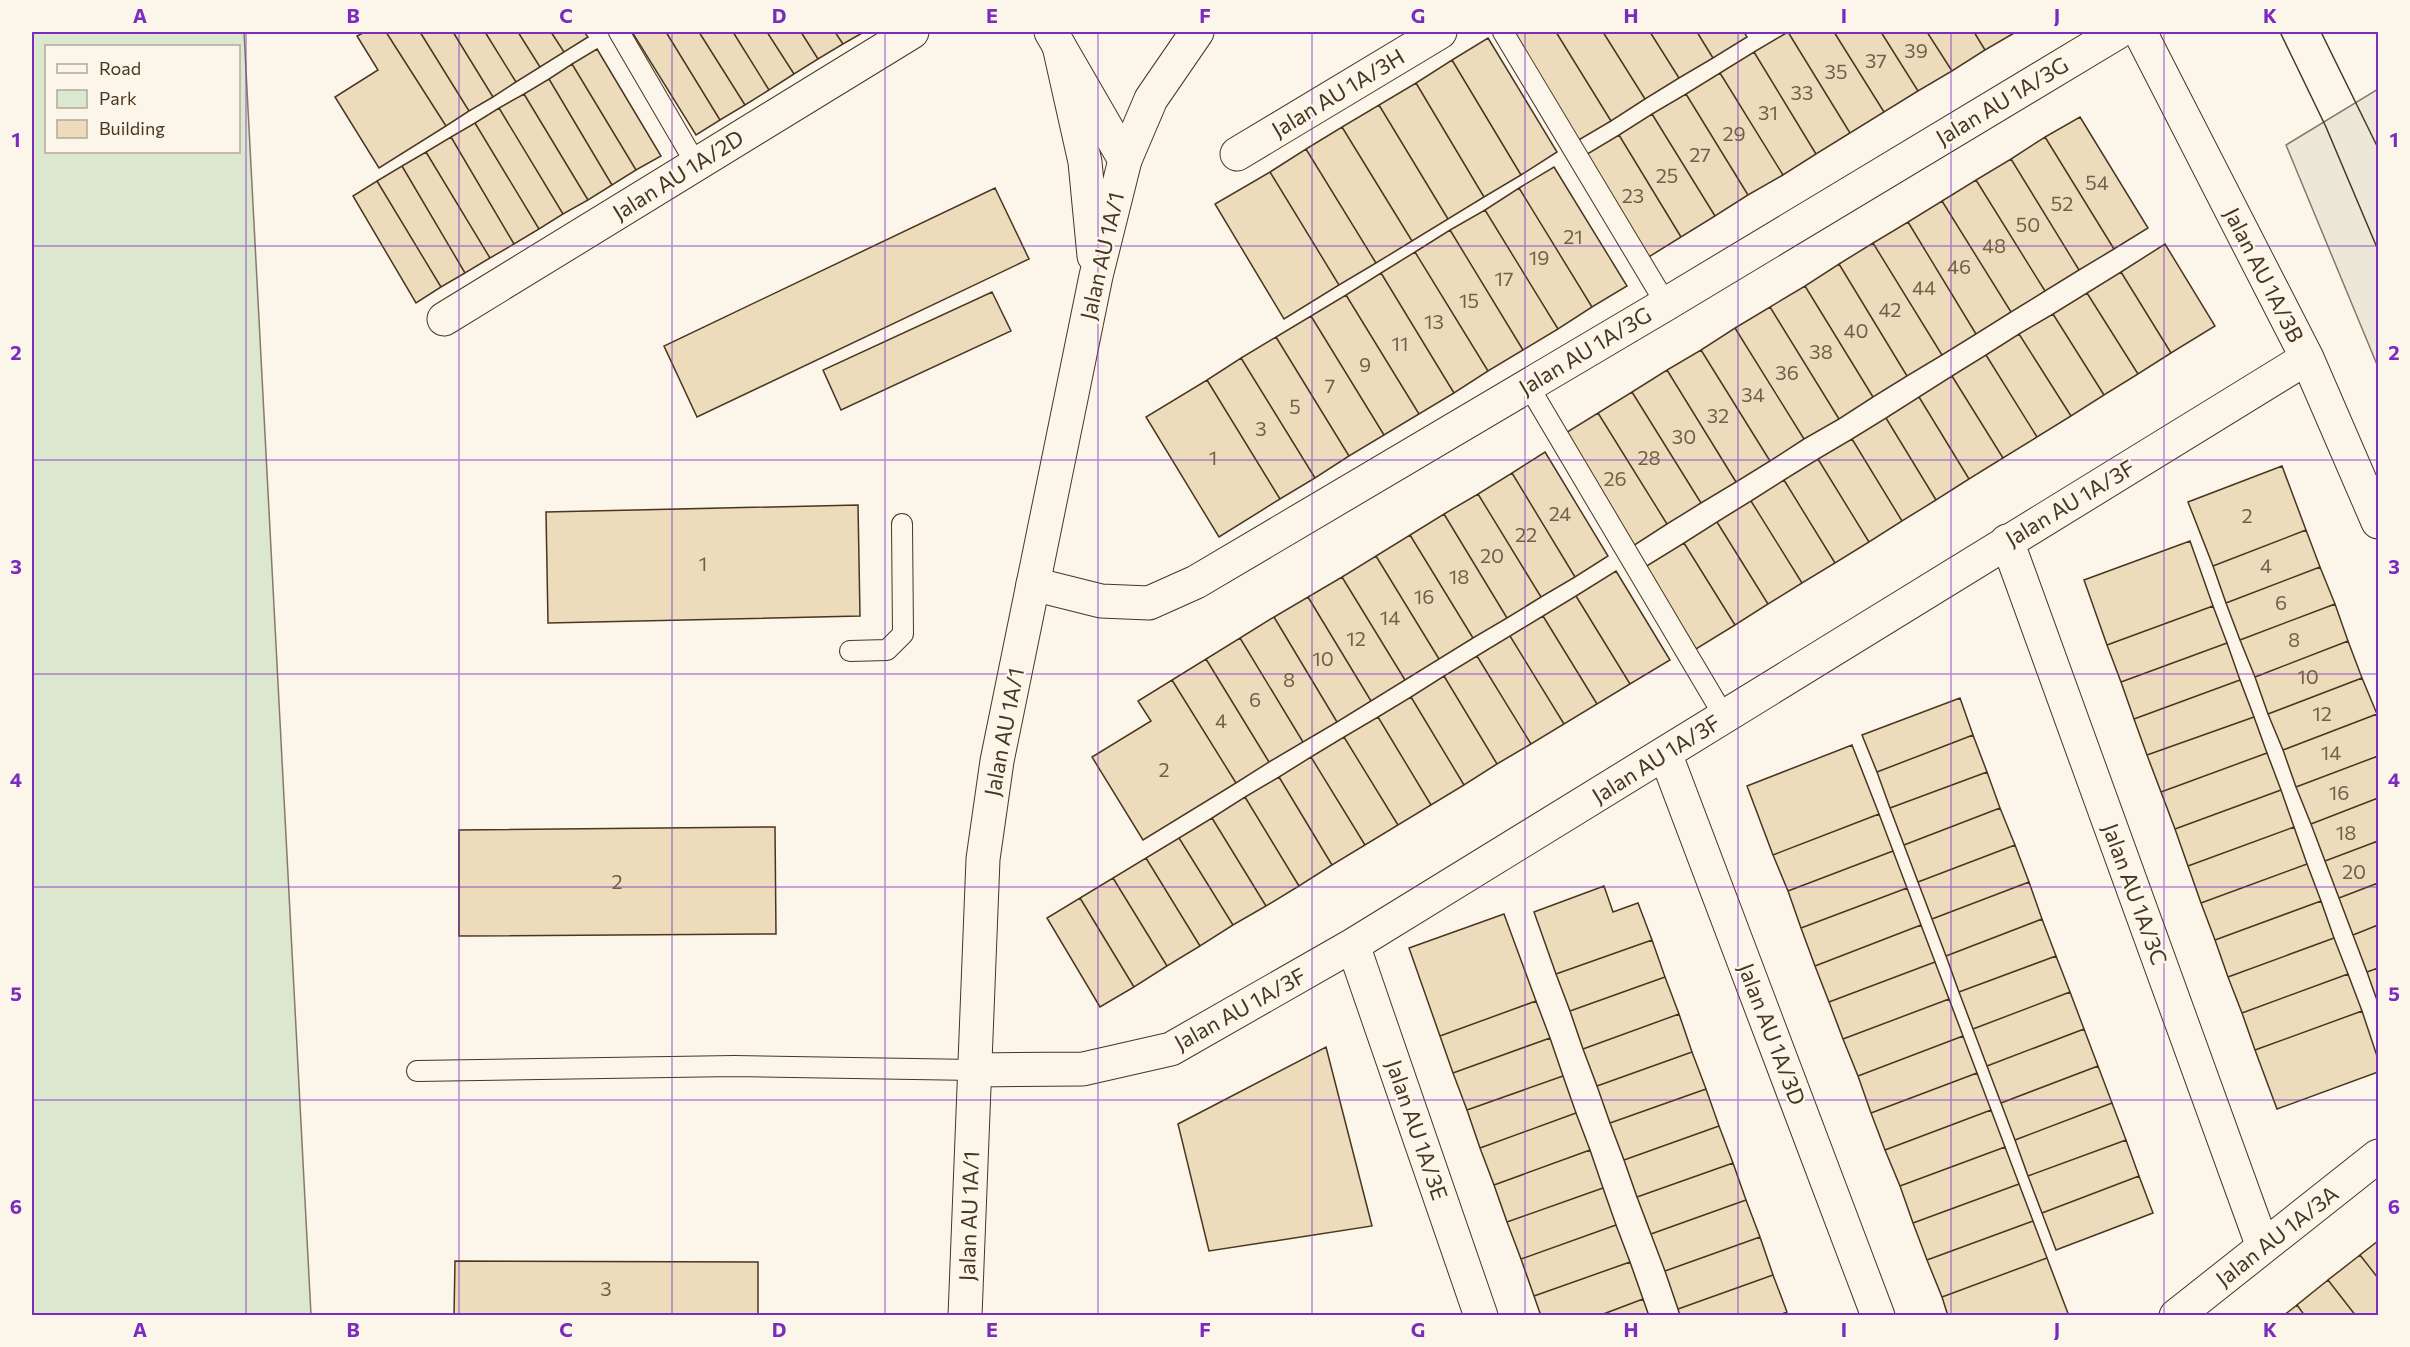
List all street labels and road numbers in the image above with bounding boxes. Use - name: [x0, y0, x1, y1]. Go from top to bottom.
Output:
- street label: Jalan AU 1A/3H: [1266, 42, 1409, 143]
- street label: Jalan AU 1A/3G: [1931, 50, 2073, 151]
- street label: Jalan AU 1A/2D: [607, 124, 748, 226]
- street label: Jalan AU 1A/1: [1074, 189, 1129, 322]
- street label: Jalan AU 1A/3B: [2219, 203, 2310, 347]
- street label: Jalan AU 1A/3G: [1514, 300, 1656, 401]
- street label: Jalan AU 1A/3F: [2000, 453, 2139, 552]
- street label: Jalan AU 1A/1: [978, 665, 1029, 798]
- street label: Jalan AU 1A/3F: [1587, 708, 1725, 809]
- street label: Jalan AU 1A/3C: [2097, 819, 2174, 968]
- street label: Jalan AU 1A/3D: [1733, 959, 1812, 1109]
- street label: Jalan AU 1A/3F: [1169, 961, 1310, 1056]
- street label: Jalan AU 1A/3E: [1381, 1056, 1454, 1204]
- street label: Jalan AU 1A/1: [953, 1150, 984, 1282]
- street label: Jalan AU 1A/3A: [2210, 1179, 2343, 1292]

